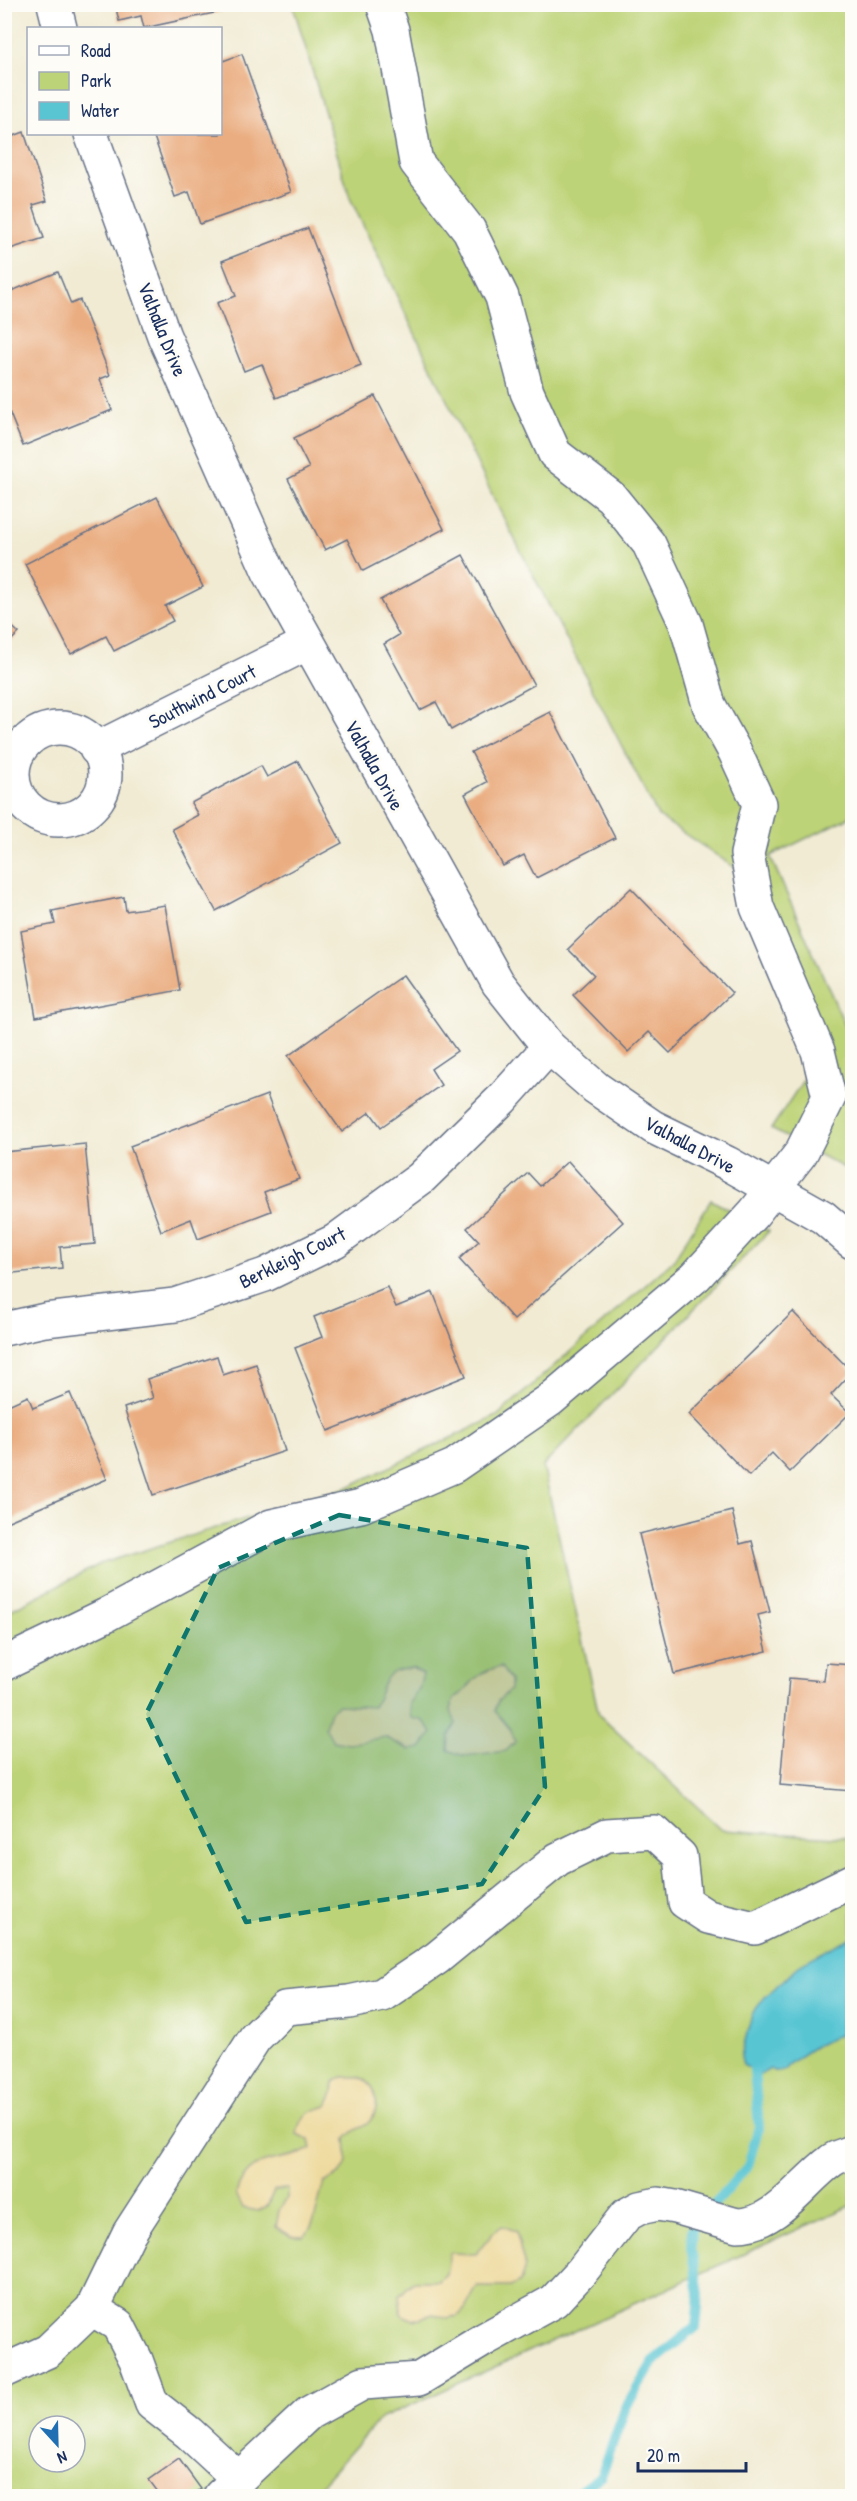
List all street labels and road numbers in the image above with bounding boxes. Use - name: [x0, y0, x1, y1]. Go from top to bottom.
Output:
- street label: Valhalla Drive: [132, 278, 194, 380]
- street label: Southwind Court: [144, 657, 261, 735]
- street label: Valhalla Drive: [339, 715, 411, 815]
- street label: Valhalla Drive: [640, 1109, 740, 1179]
- street label: Berkleigh Court: [234, 1219, 351, 1294]

